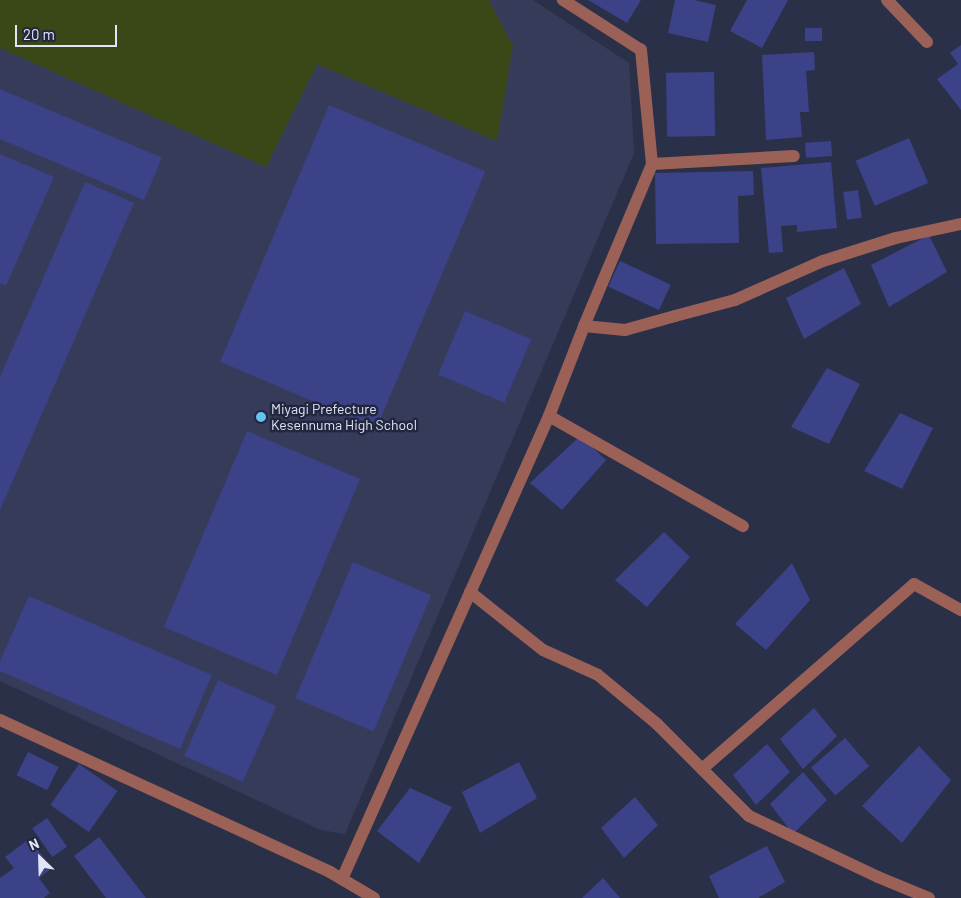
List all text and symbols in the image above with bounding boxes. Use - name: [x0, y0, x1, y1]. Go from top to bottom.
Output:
- scale bar: [18, 15, 120, 47]
- text: 20 m: [23, 25, 55, 43]
- place label: Miyagi Prefecture Kesennuma High School: [271, 401, 417, 434]
- marker: Miyagi Prefecture Kesennuma High School: [255, 411, 267, 423]
- north arrow: [15, 833, 65, 883]
- text: N: [26, 834, 41, 853]

